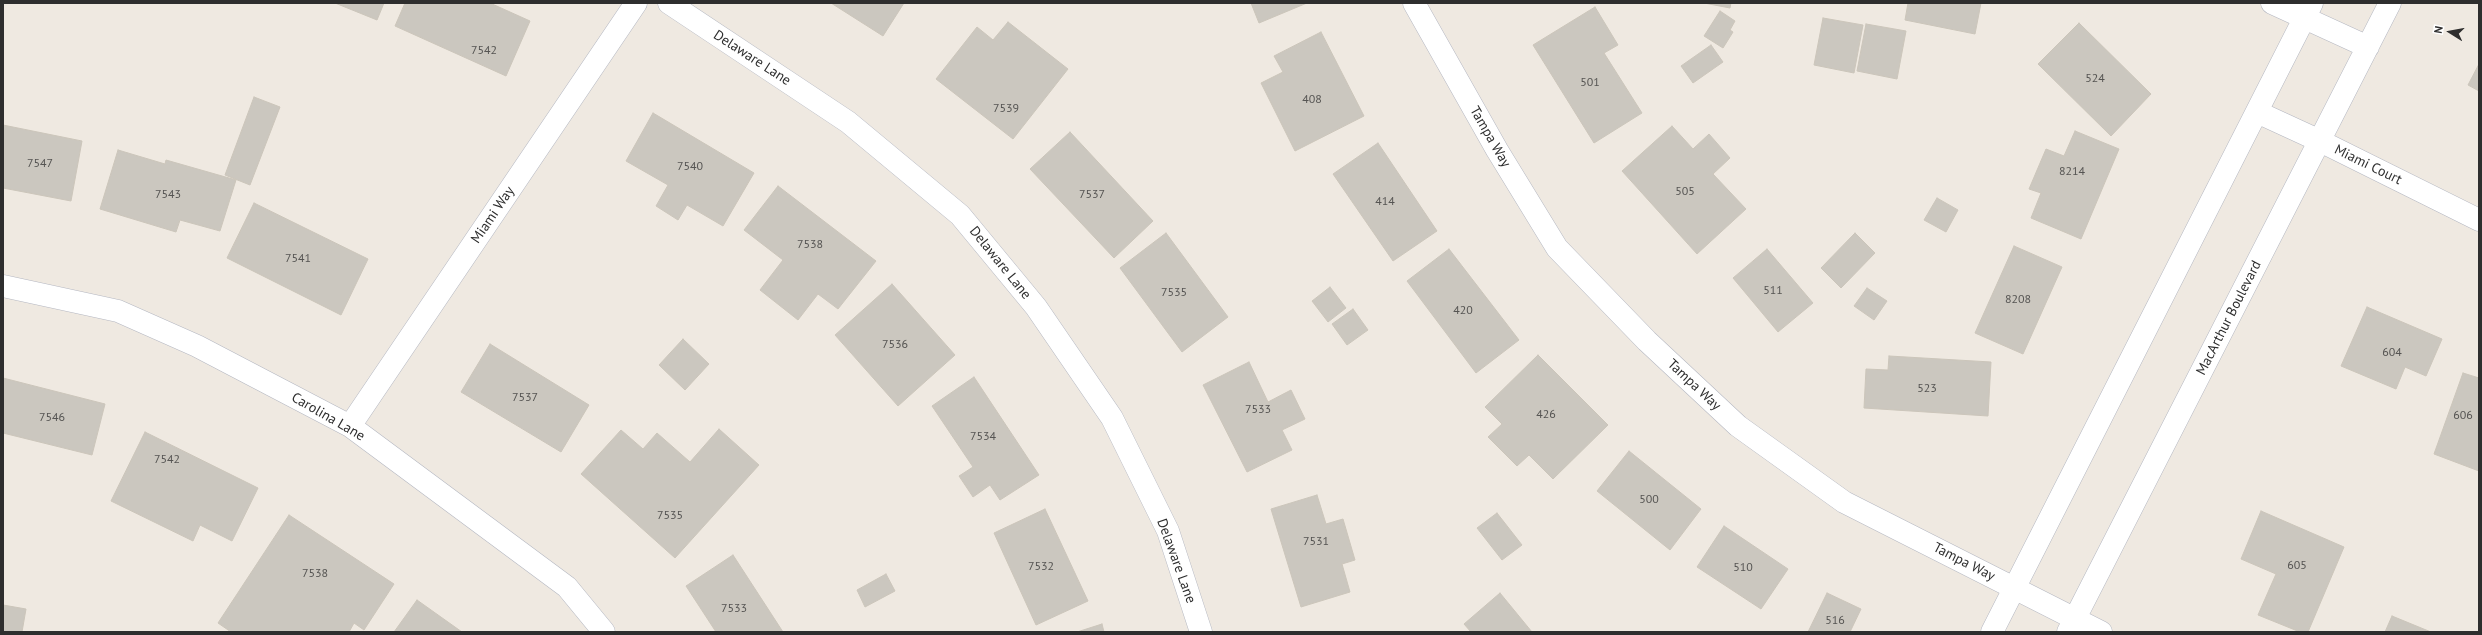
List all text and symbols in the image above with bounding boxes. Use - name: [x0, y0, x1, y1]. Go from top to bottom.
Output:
- north arrow: [2430, 12, 2470, 52]
- text: N: [2431, 25, 2446, 35]
- street label: Delaware Lane: [710, 27, 794, 89]
- house number: 7542: [471, 44, 497, 58]
- house number: 524: [2085, 72, 2105, 86]
- house number: 501: [1580, 76, 1600, 90]
- house number: 408: [1302, 93, 1322, 107]
- house number: 7539: [993, 102, 1019, 116]
- street label: Tampa Way: [1466, 104, 1514, 170]
- street label: Miami Court: [2331, 141, 2405, 189]
- house number: 7547: [27, 157, 53, 171]
- house number: 7540: [677, 160, 703, 174]
- house number: 8214: [2059, 165, 2085, 179]
- street label: Miami Way: [468, 183, 518, 247]
- house number: 505: [1675, 185, 1695, 199]
- house number: 7543: [155, 188, 181, 202]
- house number: 7537: [1079, 188, 1105, 202]
- house number: 414: [1375, 195, 1395, 209]
- street label: Delaware Lane: [966, 223, 1034, 303]
- house number: 7538: [797, 238, 823, 252]
- house number: 7541: [285, 252, 311, 266]
- street label: MacArthur Boulevard: [2193, 258, 2265, 378]
- house number: 511: [1763, 284, 1783, 298]
- house number: 7535: [1161, 286, 1187, 300]
- house number: 8208: [2005, 293, 2031, 307]
- house number: 420: [1453, 304, 1473, 318]
- house number: 7536: [882, 338, 908, 352]
- house number: 604: [2382, 346, 2402, 360]
- street label: Tampa Way: [1664, 356, 1724, 414]
- house number: 523: [1917, 382, 1937, 396]
- street label: Carolina Lane: [288, 389, 368, 445]
- house number: 7537: [512, 391, 538, 405]
- house number: 7533: [1245, 403, 1271, 417]
- house number: 426: [1536, 408, 1556, 422]
- house number: 606: [2453, 409, 2473, 423]
- house number: 7546: [39, 411, 65, 425]
- house number: 7534: [970, 430, 996, 444]
- house number: 7542: [154, 453, 180, 467]
- house number: 500: [1639, 493, 1659, 507]
- house number: 7535: [657, 509, 683, 523]
- street label: Delaware Lane: [1153, 516, 1199, 606]
- house number: 7531: [1303, 535, 1329, 549]
- street label: Tampa Way: [1930, 539, 1998, 585]
- house number: 605: [2287, 559, 2307, 573]
- house number: 7532: [1028, 560, 1054, 574]
- house number: 510: [1733, 561, 1753, 575]
- house number: 7538: [302, 567, 328, 581]
- house number: 7533: [721, 602, 747, 616]
- house number: 516: [1825, 614, 1845, 628]

